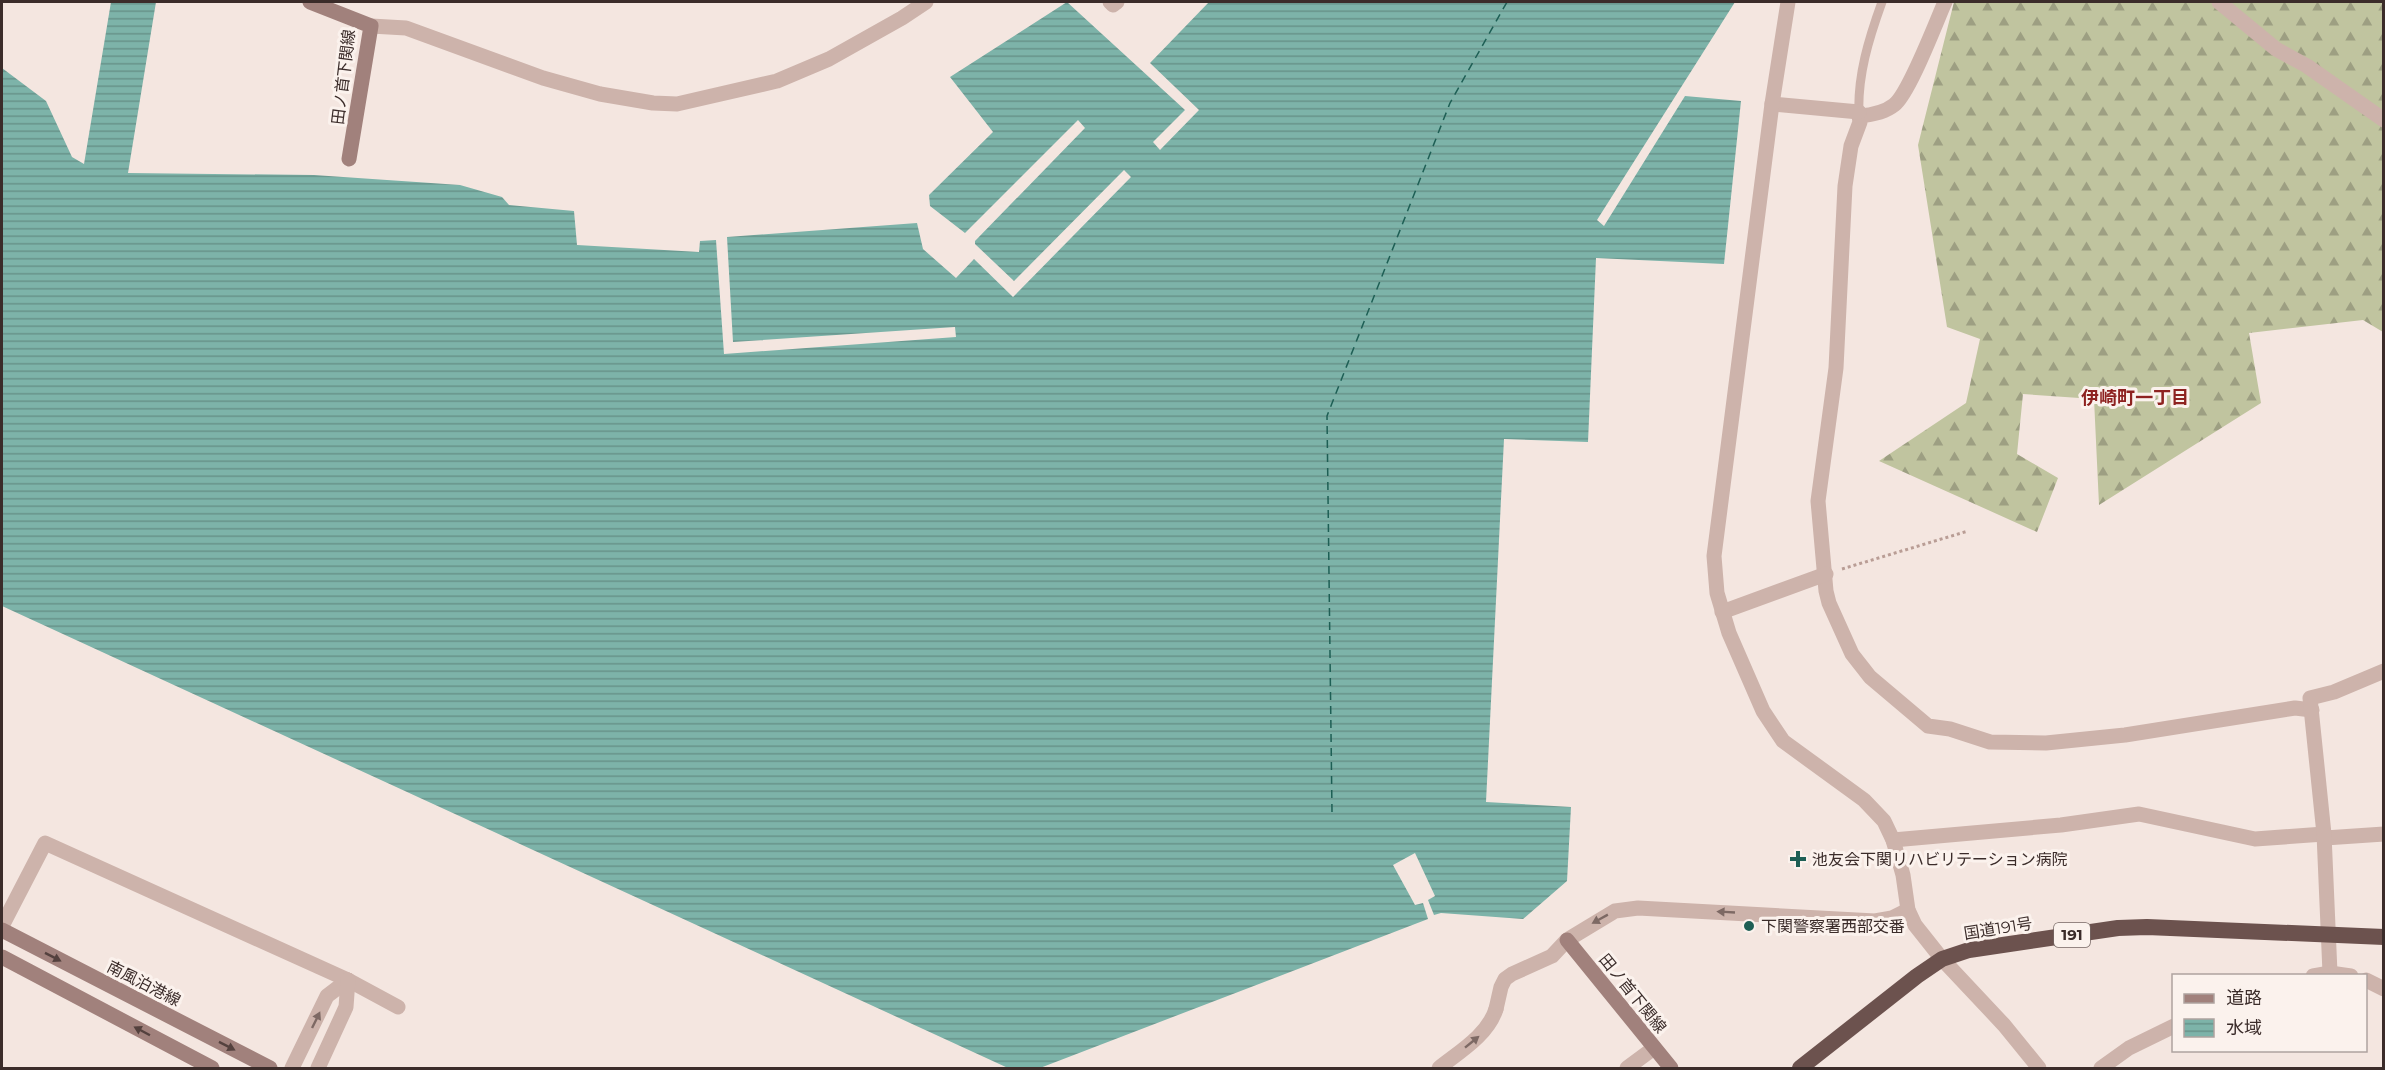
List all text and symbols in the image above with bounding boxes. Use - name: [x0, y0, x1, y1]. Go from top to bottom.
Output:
- street label: 田ノ首下関線: [328, 28, 359, 126]
- district label: 伊崎町一丁目: [2081, 387, 2189, 409]
- marker: 池友会下関リハビリテーション病院: [1789, 850, 1807, 868]
- place label: 池友会下関リハビリテーション病院: [1812, 850, 2068, 869]
- one-way arrow: [1717, 908, 1736, 917]
- one-way arrow: [1592, 913, 1609, 923]
- street label: 国道191号: [1962, 914, 2034, 943]
- place label: 下関警察署西部交番: [1761, 917, 1905, 936]
- marker: 下関警察署西部交番: [1742, 919, 1756, 933]
- road number: 191: [2054, 923, 2090, 947]
- street label: 田ノ首下関線: [1595, 950, 1670, 1037]
- one-way arrow: [45, 952, 62, 961]
- street label: 南風泊港線: [104, 957, 184, 1010]
- legend: [2172, 974, 2367, 1052]
- text: 道路: [2226, 987, 2262, 1009]
- one-way arrow: [311, 1012, 320, 1029]
- text: 水域: [2226, 1017, 2262, 1039]
- one-way arrow: [133, 1026, 150, 1036]
- one-way arrow: [1464, 1036, 1479, 1049]
- one-way arrow: [218, 1041, 235, 1051]

